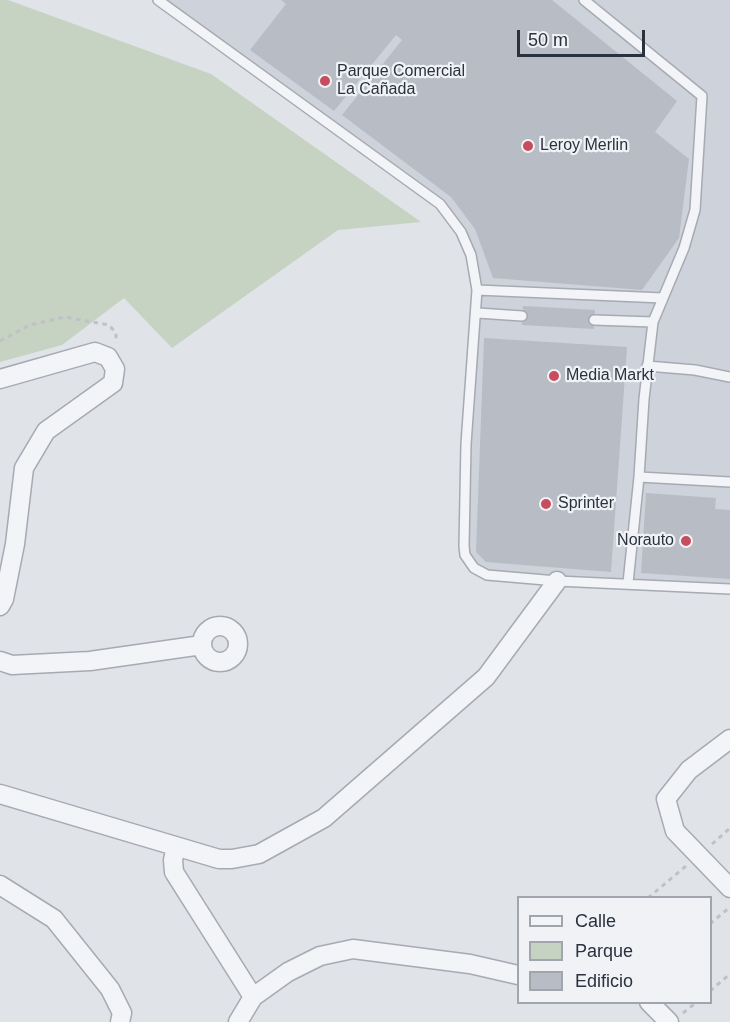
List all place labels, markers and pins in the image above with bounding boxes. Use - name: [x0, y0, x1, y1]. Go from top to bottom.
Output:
- place label: Parque Comercial La Cañada: [337, 62, 465, 100]
- marker: Parque Comercial La Cañada: [318, 74, 332, 88]
- place label: Leroy Merlin: [540, 136, 628, 156]
- marker: Leroy Merlin: [521, 139, 535, 153]
- place label: Media Markt: [566, 366, 654, 386]
- marker: Media Markt: [547, 369, 561, 383]
- place label: Sprinter: [558, 494, 614, 514]
- marker: Sprinter: [539, 497, 553, 511]
- place label: Norauto: [617, 531, 674, 551]
- marker: Norauto: [679, 534, 693, 548]

